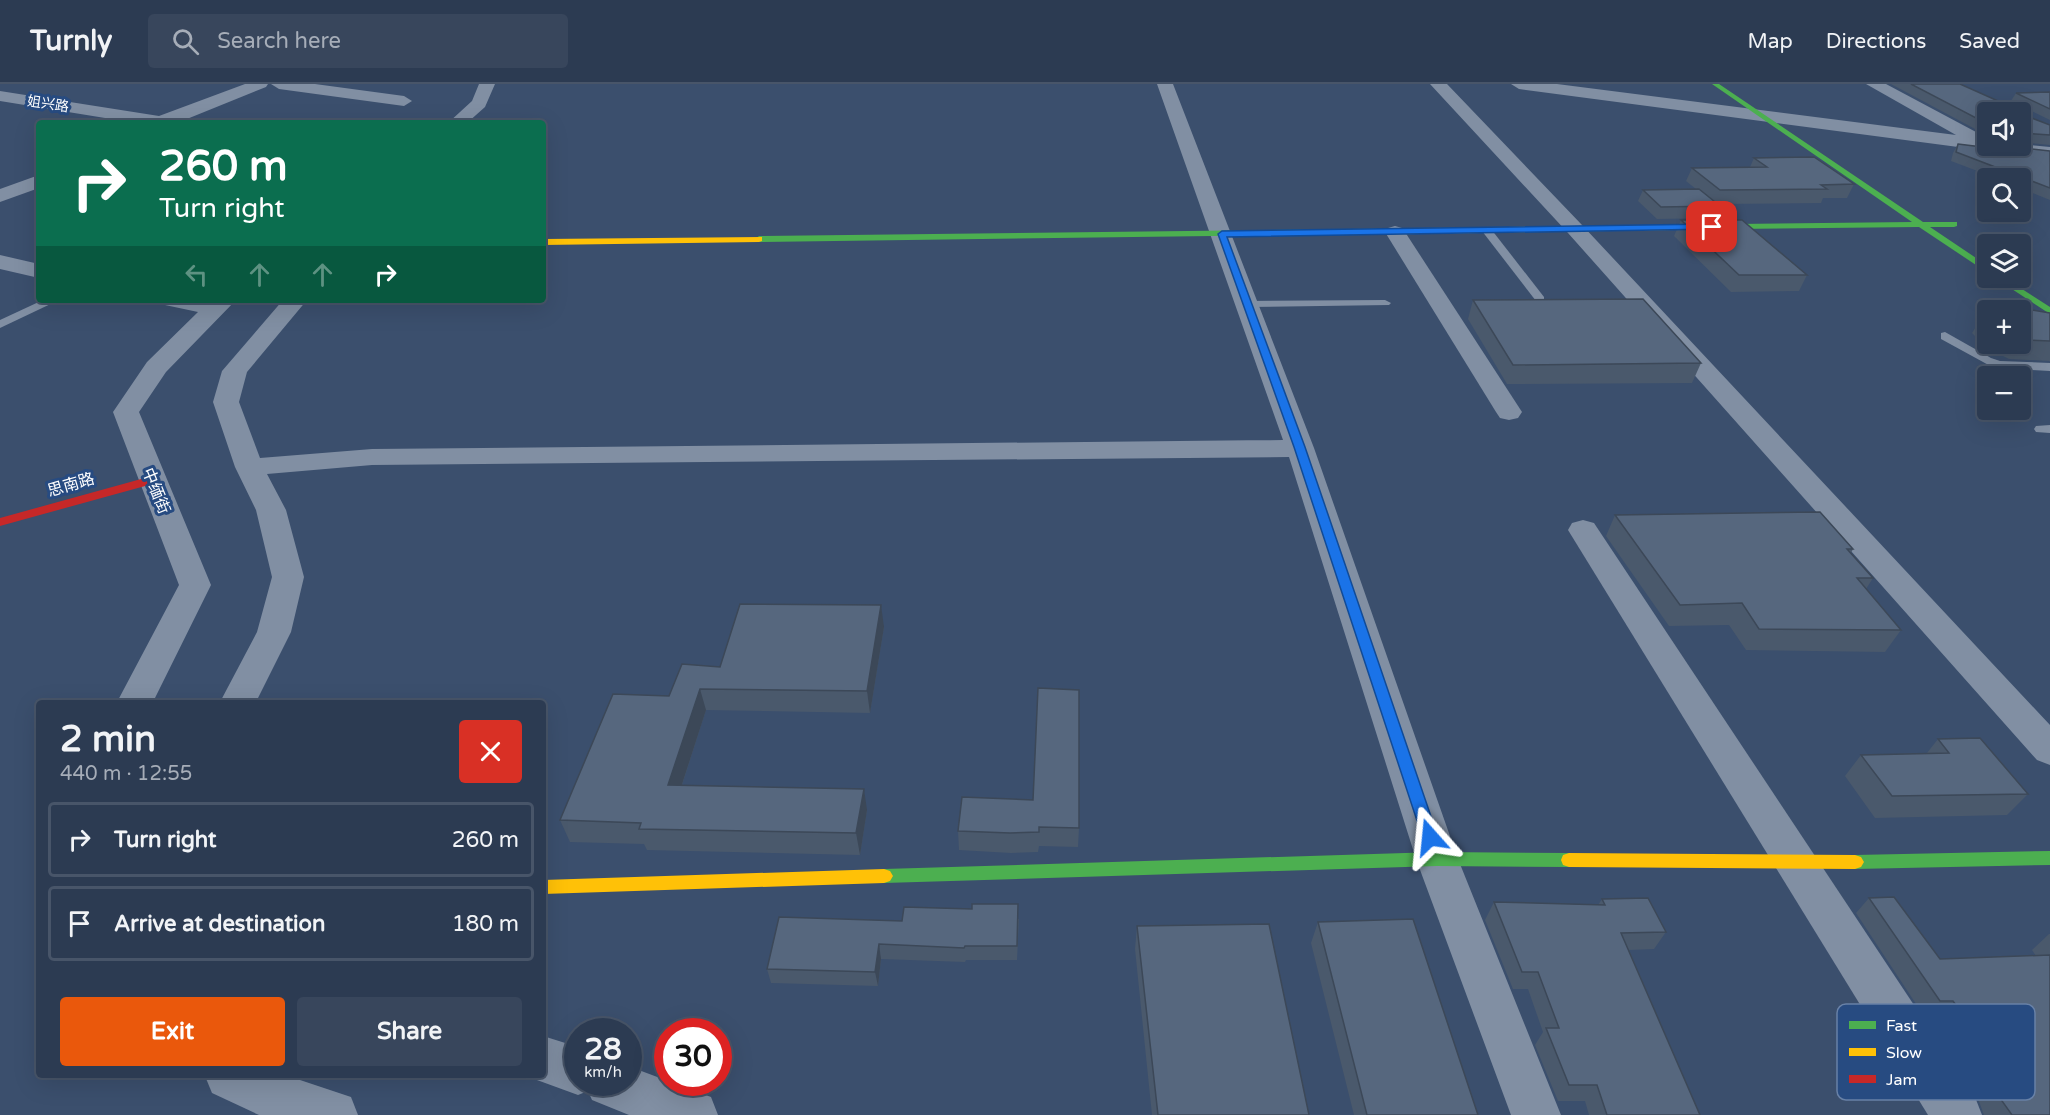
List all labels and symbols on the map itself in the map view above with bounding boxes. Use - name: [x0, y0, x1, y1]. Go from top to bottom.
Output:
- street label: 姐兴路: [26, 92, 70, 116]
- pin: [1686, 201, 1737, 252]
- street label: 中缅街: [138, 465, 174, 517]
- street label: 思南路: [45, 469, 97, 501]
- position arrow: [1398, 805, 1462, 869]
- legend: [1837, 1004, 2035, 1100]
- text: Fast: [1886, 1016, 1917, 1036]
- speed limit sign: 30: [654, 1018, 732, 1096]
- text: Slow: [1886, 1043, 1922, 1063]
- text: Jam: [1886, 1070, 1917, 1090]

